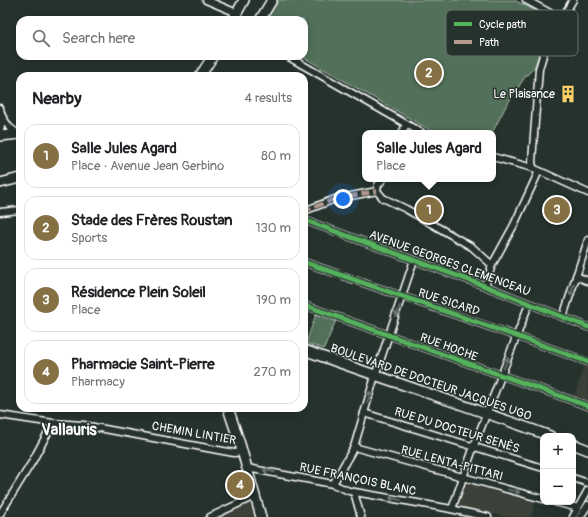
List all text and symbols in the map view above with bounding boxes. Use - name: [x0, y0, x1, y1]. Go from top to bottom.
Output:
- legend: [446, 10, 578, 56]
- search box: [16, 16, 308, 60]
- text: Cycle path: [479, 18, 526, 31]
- icon: search: [30, 27, 52, 49]
- text: Search here: [62, 29, 135, 48]
- text: Path: [479, 36, 499, 49]
- pin: 2: [416, 58, 442, 88]
- building icon: Le Plaisance: [558, 84, 578, 104]
- place label: Le Plaisance: [493, 87, 555, 102]
- text: Nearby: [32, 88, 81, 109]
- text: 4 results: [245, 90, 292, 106]
- popup: [362, 130, 496, 182]
- text: Salle Jules Agard: [71, 139, 177, 158]
- text: Salle Jules Agard: [376, 139, 482, 158]
- text: 1: [43, 148, 49, 164]
- text: 80 m: [261, 148, 291, 164]
- text: Place · Avenue Jean Gerbino: [71, 158, 224, 174]
- text: Place: [376, 158, 405, 174]
- your location: [333, 189, 353, 209]
- pin: 1: [416, 195, 442, 225]
- pin: 3: [544, 195, 570, 225]
- text: Stade des Frères Roustan: [71, 211, 233, 230]
- text: 2: [42, 220, 50, 236]
- text: 130 m: [255, 220, 291, 236]
- street label: AVENUE GEORGES CLEMENCEAU: [367, 227, 532, 300]
- text: Sports: [71, 230, 107, 246]
- text: Résidence Plein Soleil: [71, 283, 206, 302]
- one-way arrow: [567, 284, 575, 296]
- street label: RUE SICARD: [416, 285, 482, 320]
- text: 3: [42, 292, 50, 308]
- text: 190 m: [256, 292, 291, 308]
- text: Place: [71, 302, 100, 318]
- one-way arrow: [393, 304, 401, 316]
- street label: RUE HOCHE: [418, 330, 480, 365]
- street label: BOULEVARD DE DOCTEUR JACQUES UGO: [328, 341, 534, 424]
- text: Pharmacie Saint-Pierre: [71, 355, 215, 374]
- one-way arrow: [502, 358, 510, 370]
- text: 4: [42, 364, 50, 380]
- text: 270 m: [254, 364, 291, 380]
- text: Pharmacy: [71, 374, 125, 390]
- one-way arrow: [366, 391, 373, 404]
- street label: RUE DU DOCTEUR SENÈS: [392, 403, 522, 457]
- street label: CHEMIN LINTIER: [151, 419, 237, 448]
- district label: Vallauris: [41, 420, 98, 440]
- map controls: [540, 433, 576, 505]
- button: +: [540, 433, 576, 469]
- street label: RUE LENTA-PITTARI: [399, 443, 505, 484]
- street label: RUE FRANÇOIS BLANC: [298, 460, 418, 499]
- one-way arrow: [262, 467, 275, 475]
- button: −: [540, 469, 576, 505]
- pin: 4: [227, 470, 253, 500]
- one-way arrow: [507, 488, 520, 495]
- one-way arrow: [389, 495, 402, 503]

